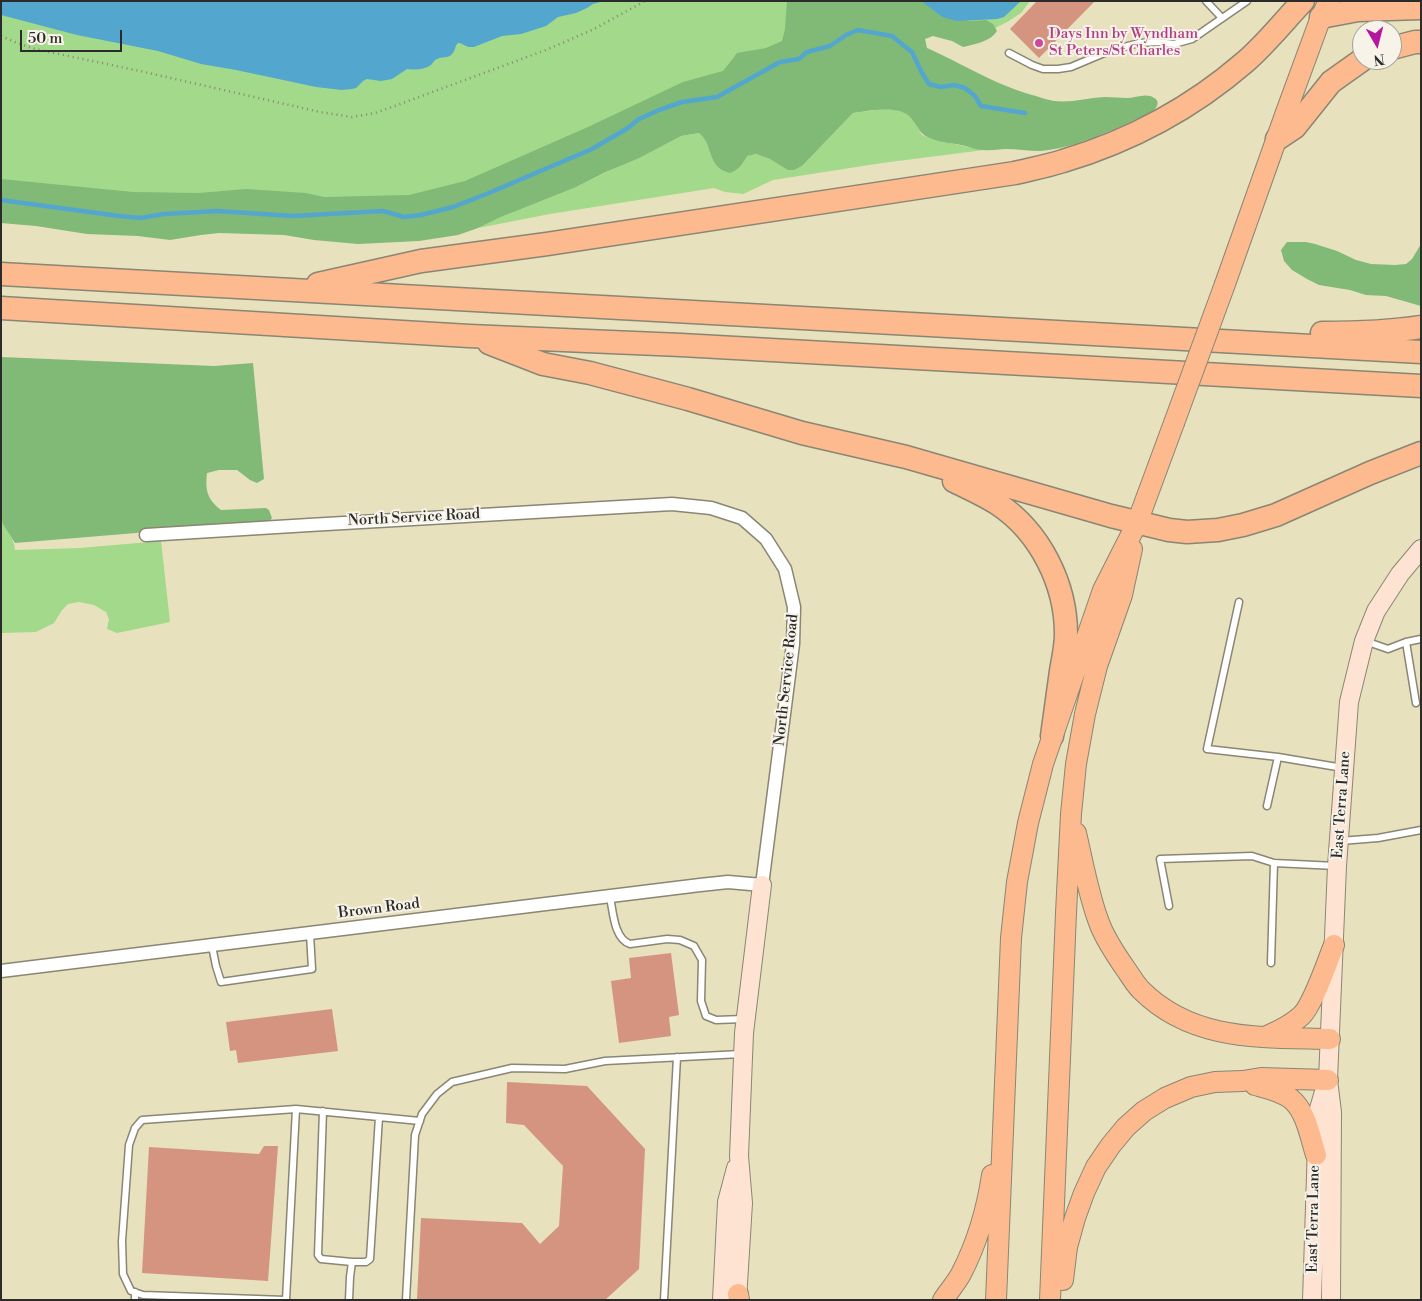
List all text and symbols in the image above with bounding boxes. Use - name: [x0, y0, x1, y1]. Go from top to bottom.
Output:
- scale bar: [22, 20, 125, 52]
- north arrow: [1352, 20, 1402, 70]
- place label: Days Inn by Wyndham St Peters/St Charles: [1049, 25, 1198, 60]
- text: 50 m: [28, 29, 62, 48]
- marker: Days Inn by Wyndham St Peters/St Charles: [1033, 37, 1045, 49]
- text: N: [1372, 49, 1386, 69]
- street label: North Service Road: [347, 506, 481, 530]
- street label: North Service Road: [771, 613, 803, 747]
- street label: East Terra Lane: [1329, 751, 1355, 859]
- street label: Brown Road: [337, 895, 421, 923]
- street label: East Terra Lane: [1304, 1165, 1324, 1273]

